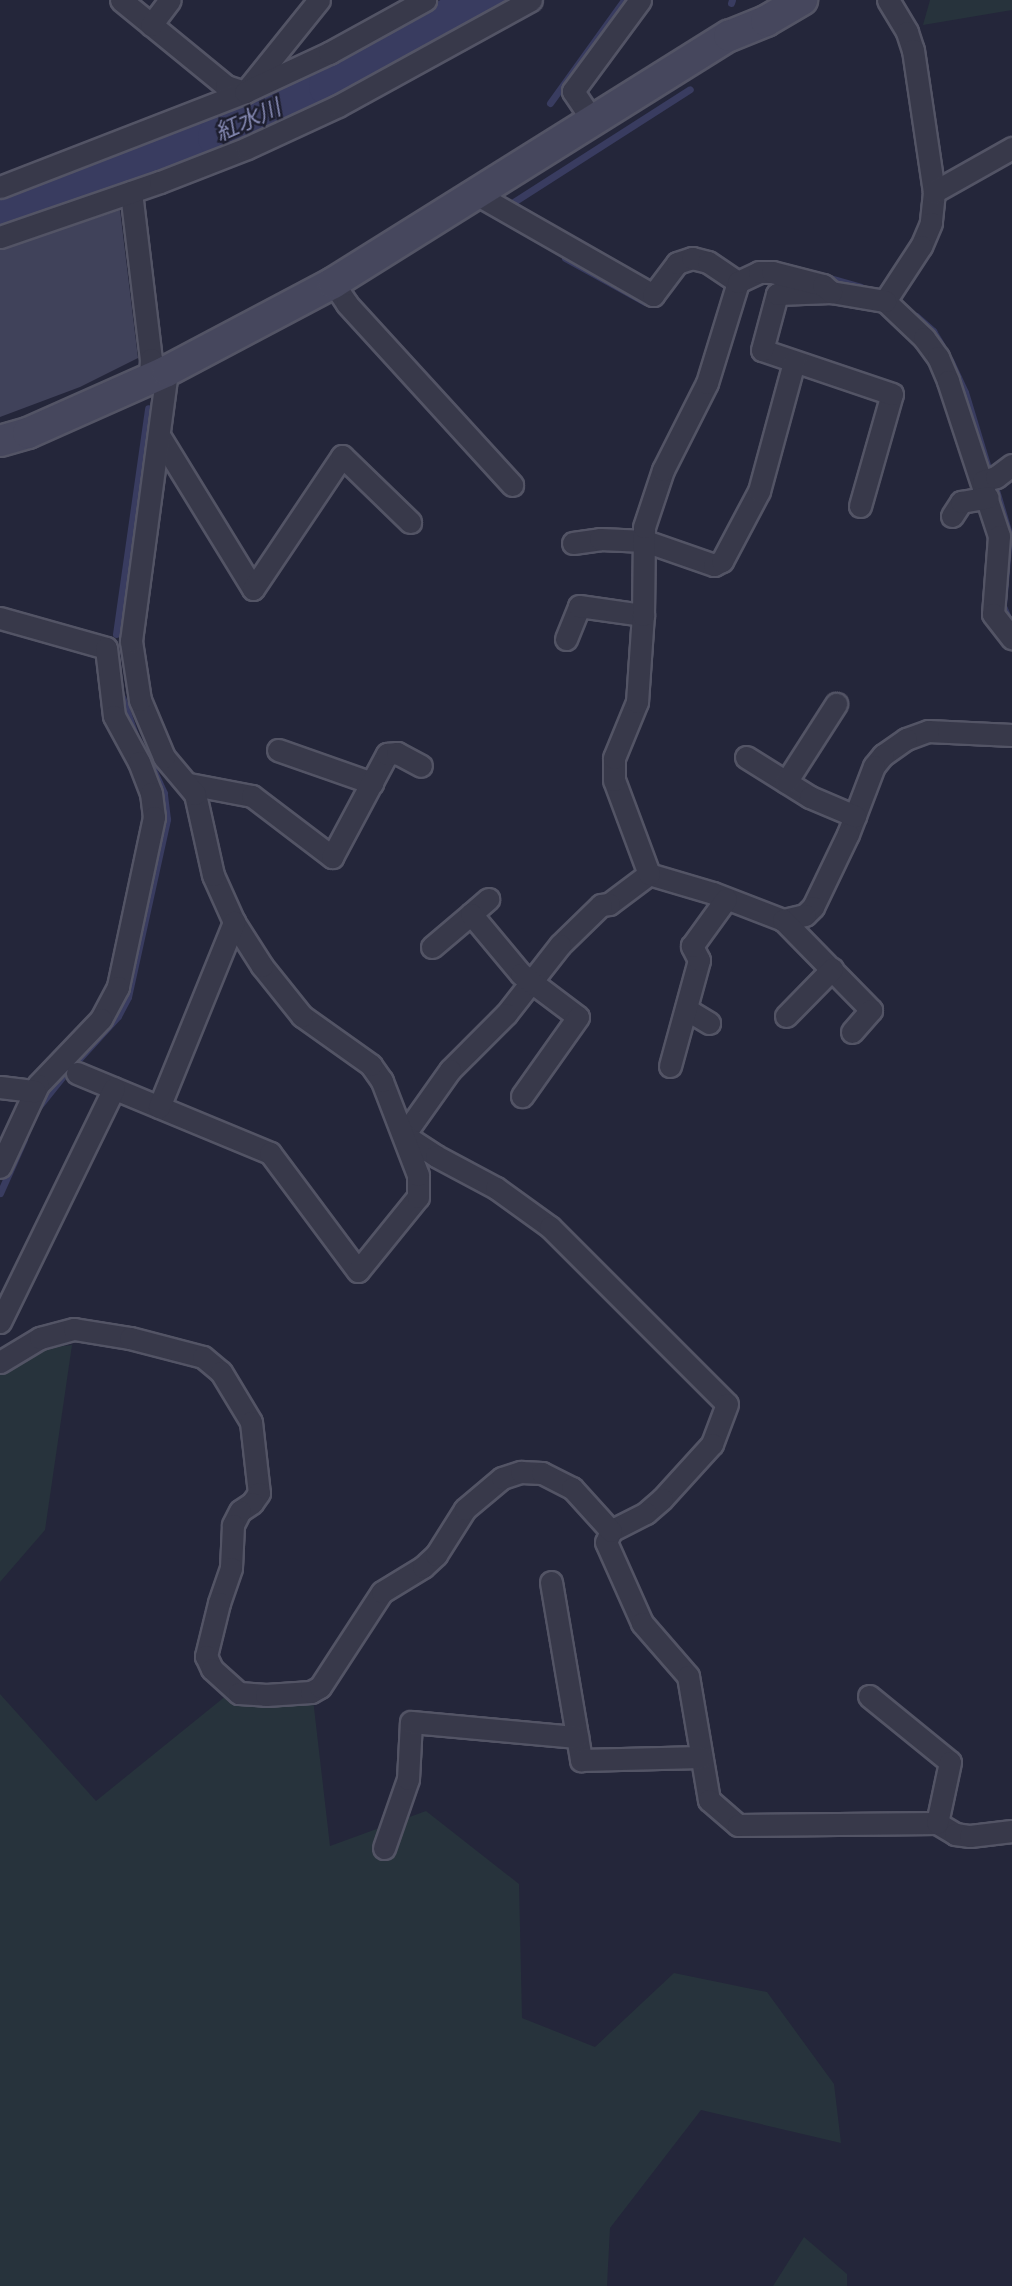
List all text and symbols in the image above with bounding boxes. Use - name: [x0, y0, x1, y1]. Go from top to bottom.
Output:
- water label: 紅水川: [212, 96, 286, 150]

